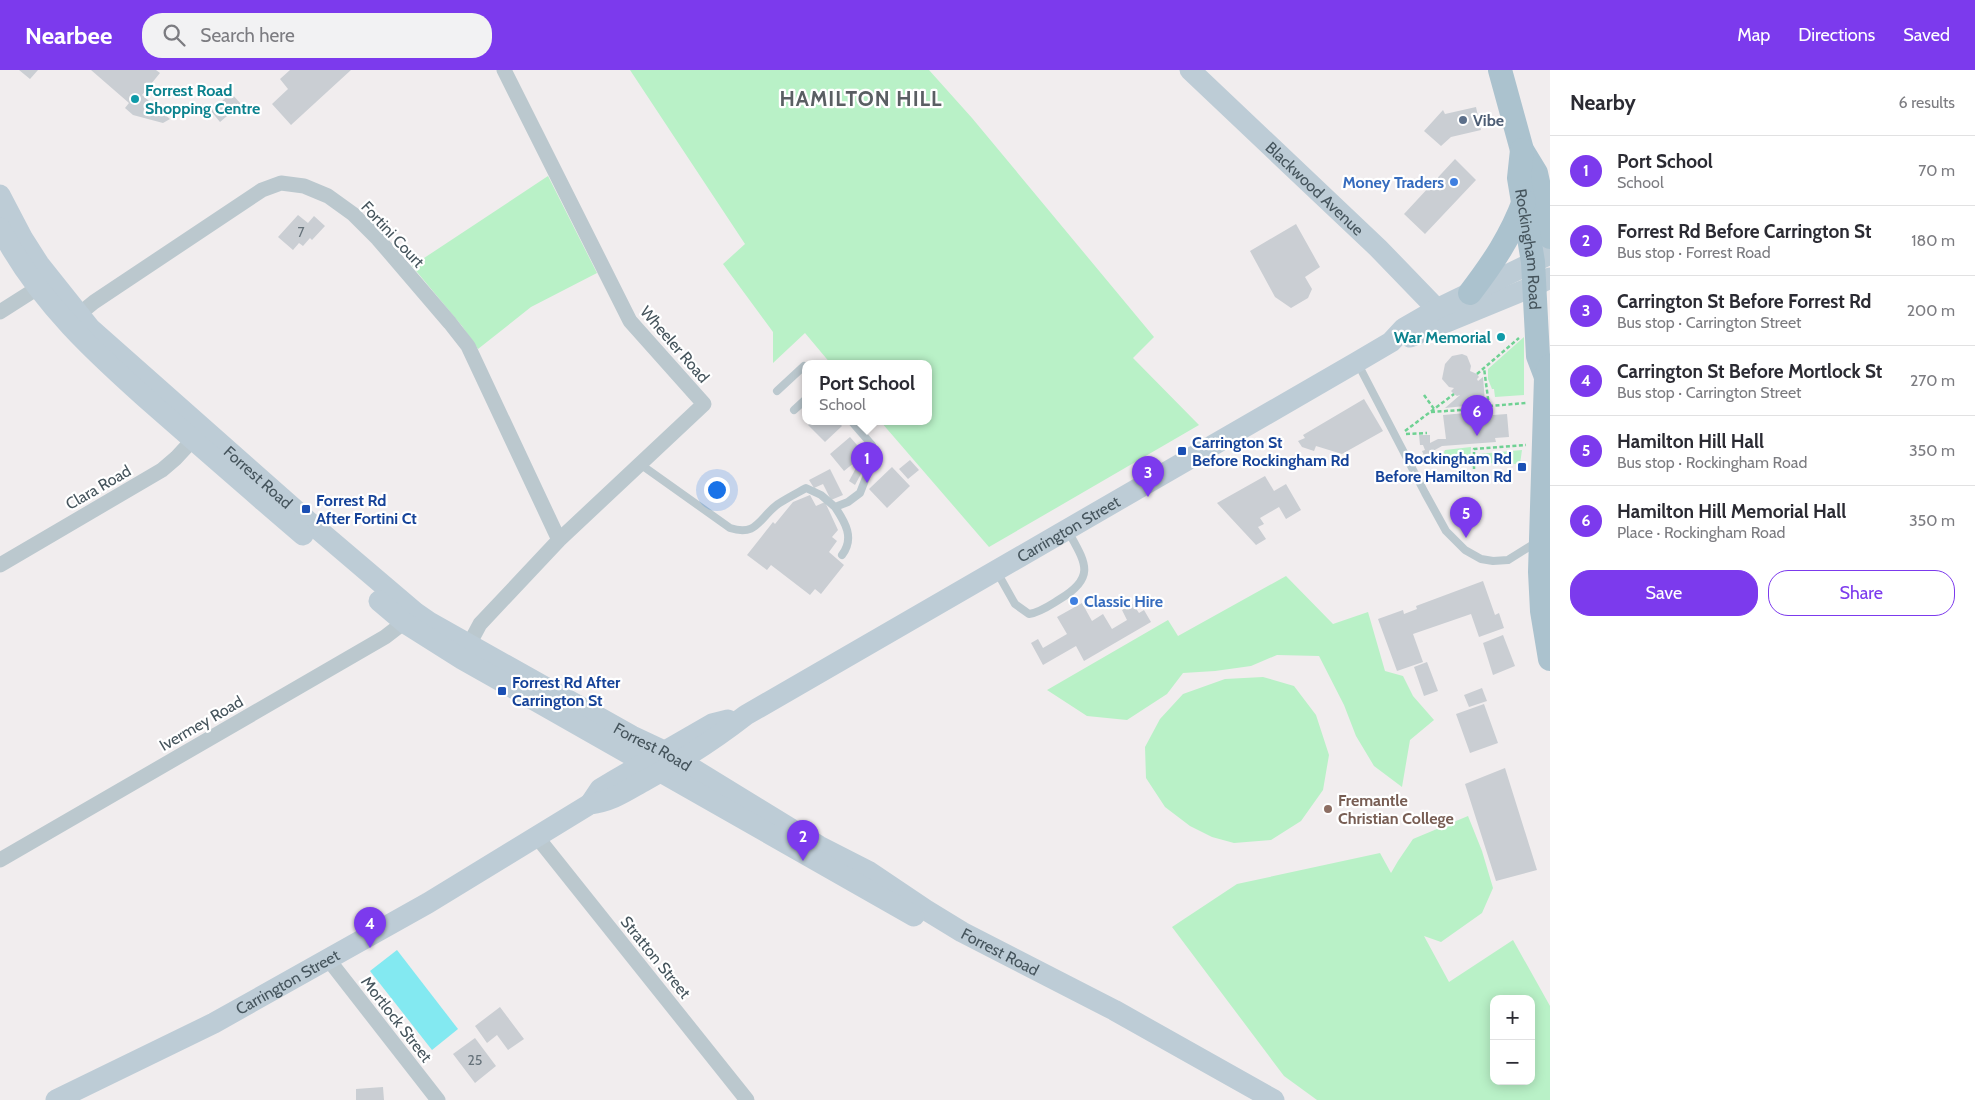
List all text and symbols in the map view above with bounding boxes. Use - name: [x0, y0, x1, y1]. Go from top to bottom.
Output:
- search box: [142, 13, 492, 58]
- text: Nearbee: [25, 21, 112, 50]
- icon: search: [160, 21, 188, 49]
- text: Search here: [200, 24, 295, 47]
- text: Map: [1737, 24, 1770, 46]
- text: Directions: [1798, 24, 1875, 46]
- text: Saved: [1903, 24, 1950, 46]
- place label: Forrest Road Shopping Centre: [145, 81, 260, 118]
- district label: HAMILTON HILL: [779, 86, 943, 111]
- text: Nearby: [1570, 90, 1636, 115]
- marker: Forrest Road Shopping Centre: [129, 93, 141, 105]
- text: 6 results: [1899, 93, 1955, 112]
- place label: Vibe: [1473, 111, 1504, 130]
- marker: Vibe: [1457, 114, 1469, 126]
- street label: Blackwood Avenue: [1262, 138, 1367, 239]
- text: Port School: [1617, 150, 1713, 173]
- text: 1: [1583, 161, 1589, 180]
- text: 70 m: [1918, 161, 1955, 180]
- place label: Money Traders: [1342, 173, 1444, 192]
- text: School: [1617, 173, 1664, 192]
- marker: Money Traders: [1448, 176, 1460, 188]
- street label: Rockingham Road: [1511, 187, 1545, 310]
- street label: Fortini Court: [357, 197, 428, 272]
- text: Forrest Rd Before Carrington St: [1617, 220, 1871, 243]
- house number: 7: [297, 223, 305, 241]
- text: 2: [1582, 231, 1590, 250]
- text: 180 m: [1911, 231, 1955, 250]
- text: Bus stop · Forrest Road: [1617, 243, 1771, 262]
- text: Carrington St Before Forrest Rd: [1617, 290, 1871, 313]
- text: 3: [1582, 301, 1590, 320]
- text: 200 m: [1907, 301, 1955, 320]
- street label: Wheeler Road: [636, 302, 713, 387]
- text: Bus stop · Carrington Street: [1617, 313, 1802, 332]
- place label: War Memorial: [1394, 328, 1491, 347]
- marker: War Memorial: [1495, 331, 1507, 343]
- popup: [802, 360, 932, 425]
- text: Carrington St Before Mortlock St: [1617, 360, 1882, 383]
- text: 4: [1581, 371, 1591, 390]
- text: 270 m: [1910, 371, 1955, 390]
- text: Port School: [819, 372, 915, 395]
- text: Bus stop · Carrington Street: [1617, 383, 1802, 402]
- text: School: [819, 395, 866, 414]
- pin: 6: [1461, 395, 1493, 436]
- text: Hamilton Hill Hall: [1617, 430, 1764, 453]
- place label: Carrington St Before Rockingham Rd: [1192, 433, 1349, 470]
- text: 5: [1582, 441, 1590, 460]
- text: 350 m: [1909, 441, 1955, 460]
- street label: Forrest Road: [220, 442, 296, 513]
- pin: 1: [851, 442, 883, 483]
- marker: Carrington St Before Rockingham Rd: [1176, 445, 1188, 457]
- place label: Rockingham Rd Before Hamilton Rd: [1375, 449, 1512, 486]
- text: Bus stop · Rockingham Road: [1617, 453, 1807, 472]
- pin: 3: [1132, 456, 1164, 497]
- street label: Clara Road: [62, 461, 134, 514]
- marker: Rockingham Rd Before Hamilton Rd: [1516, 461, 1528, 473]
- your location: [704, 477, 730, 503]
- place label: Forrest Rd After Fortini Ct: [316, 491, 417, 528]
- street label: Carrington Street: [1014, 492, 1124, 566]
- pin: 5: [1450, 497, 1482, 538]
- text: Hamilton Hill Memorial Hall: [1617, 500, 1846, 523]
- marker: Forrest Rd After Fortini Ct: [300, 503, 312, 515]
- text: 6: [1582, 511, 1591, 530]
- text: 350 m: [1909, 511, 1955, 530]
- text: Place · Rockingham Road: [1617, 523, 1785, 542]
- button: Save: [1570, 570, 1758, 616]
- button: Share: [1768, 570, 1955, 616]
- place label: Classic Hire: [1084, 592, 1163, 611]
- marker: Classic Hire: [1068, 595, 1080, 607]
- place label: Forrest Rd After Carrington St: [512, 673, 621, 710]
- marker: Forrest Rd After Carrington St: [496, 685, 508, 697]
- street label: Ivermey Road: [156, 692, 246, 755]
- street label: Forrest Road: [610, 719, 695, 775]
- place label: Fremantle Christian College: [1338, 791, 1454, 828]
- marker: Fremantle Christian College: [1322, 803, 1334, 815]
- pin: 2: [787, 820, 819, 861]
- pin: 4: [354, 907, 386, 948]
- street label: Stratton Street: [617, 912, 695, 1003]
- street label: Forrest Road: [958, 924, 1042, 980]
- street label: Carrington Street: [233, 945, 343, 1019]
- street label: Mortlock Street: [357, 973, 436, 1066]
- map controls: [1490, 995, 1535, 1085]
- button: +: [1490, 995, 1535, 1040]
- button: −: [1490, 1040, 1535, 1085]
- house number: 25: [468, 1051, 482, 1069]

